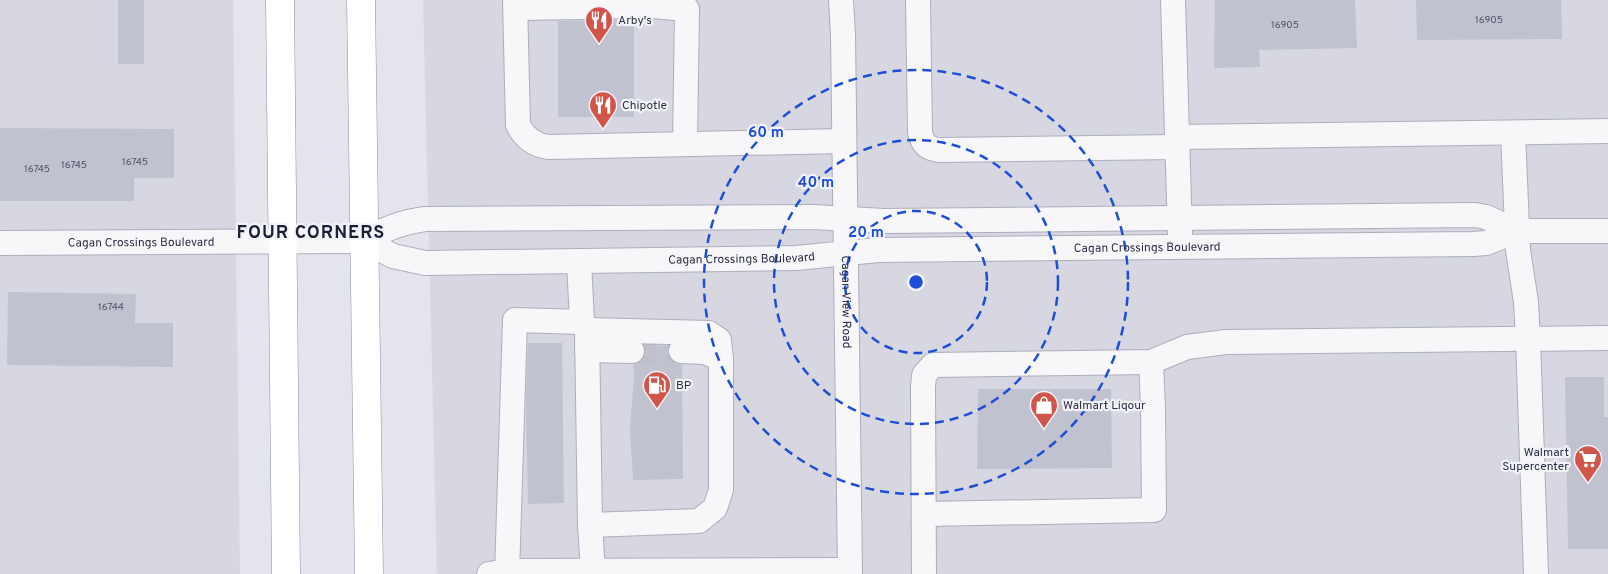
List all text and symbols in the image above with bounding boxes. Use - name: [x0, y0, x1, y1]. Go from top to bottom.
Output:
- restaurant icon: Arby's: [584, 5, 614, 44]
- place label: Arby's: [618, 13, 652, 29]
- house number: 16905: [1475, 14, 1503, 27]
- house number: 16905: [1271, 19, 1299, 32]
- restaurant icon: Chipotle: [588, 90, 618, 129]
- place label: Chipotle: [622, 98, 667, 114]
- text: 60 m: [748, 124, 784, 143]
- house number: 16745: [122, 156, 148, 169]
- house number: 16745: [61, 159, 87, 172]
- house number: 16745: [24, 163, 50, 176]
- text: 40 m: [798, 174, 834, 193]
- district label: FOUR CORNERS: [237, 222, 385, 245]
- text: 20 m: [848, 224, 884, 243]
- street label: Cagan Crossings Boulevard: [68, 235, 214, 252]
- street label: Cagan Crossings Boulevard: [1074, 240, 1221, 257]
- street label: Cagan Crossings Boulevard: [668, 249, 816, 269]
- street label: Cagan View Road: [837, 255, 854, 349]
- centre of rings: [907, 273, 925, 291]
- house number: 16744: [98, 301, 124, 314]
- fuel station icon: BP: [642, 370, 672, 409]
- place label: BP: [676, 378, 692, 394]
- shop icon: Walmart Liqour: [1029, 390, 1059, 429]
- place label: Walmart Liqour: [1063, 398, 1146, 414]
- supermarket icon: Walmart Supercenter: [1573, 444, 1603, 483]
- place label: Walmart Supercenter: [1502, 445, 1569, 475]

